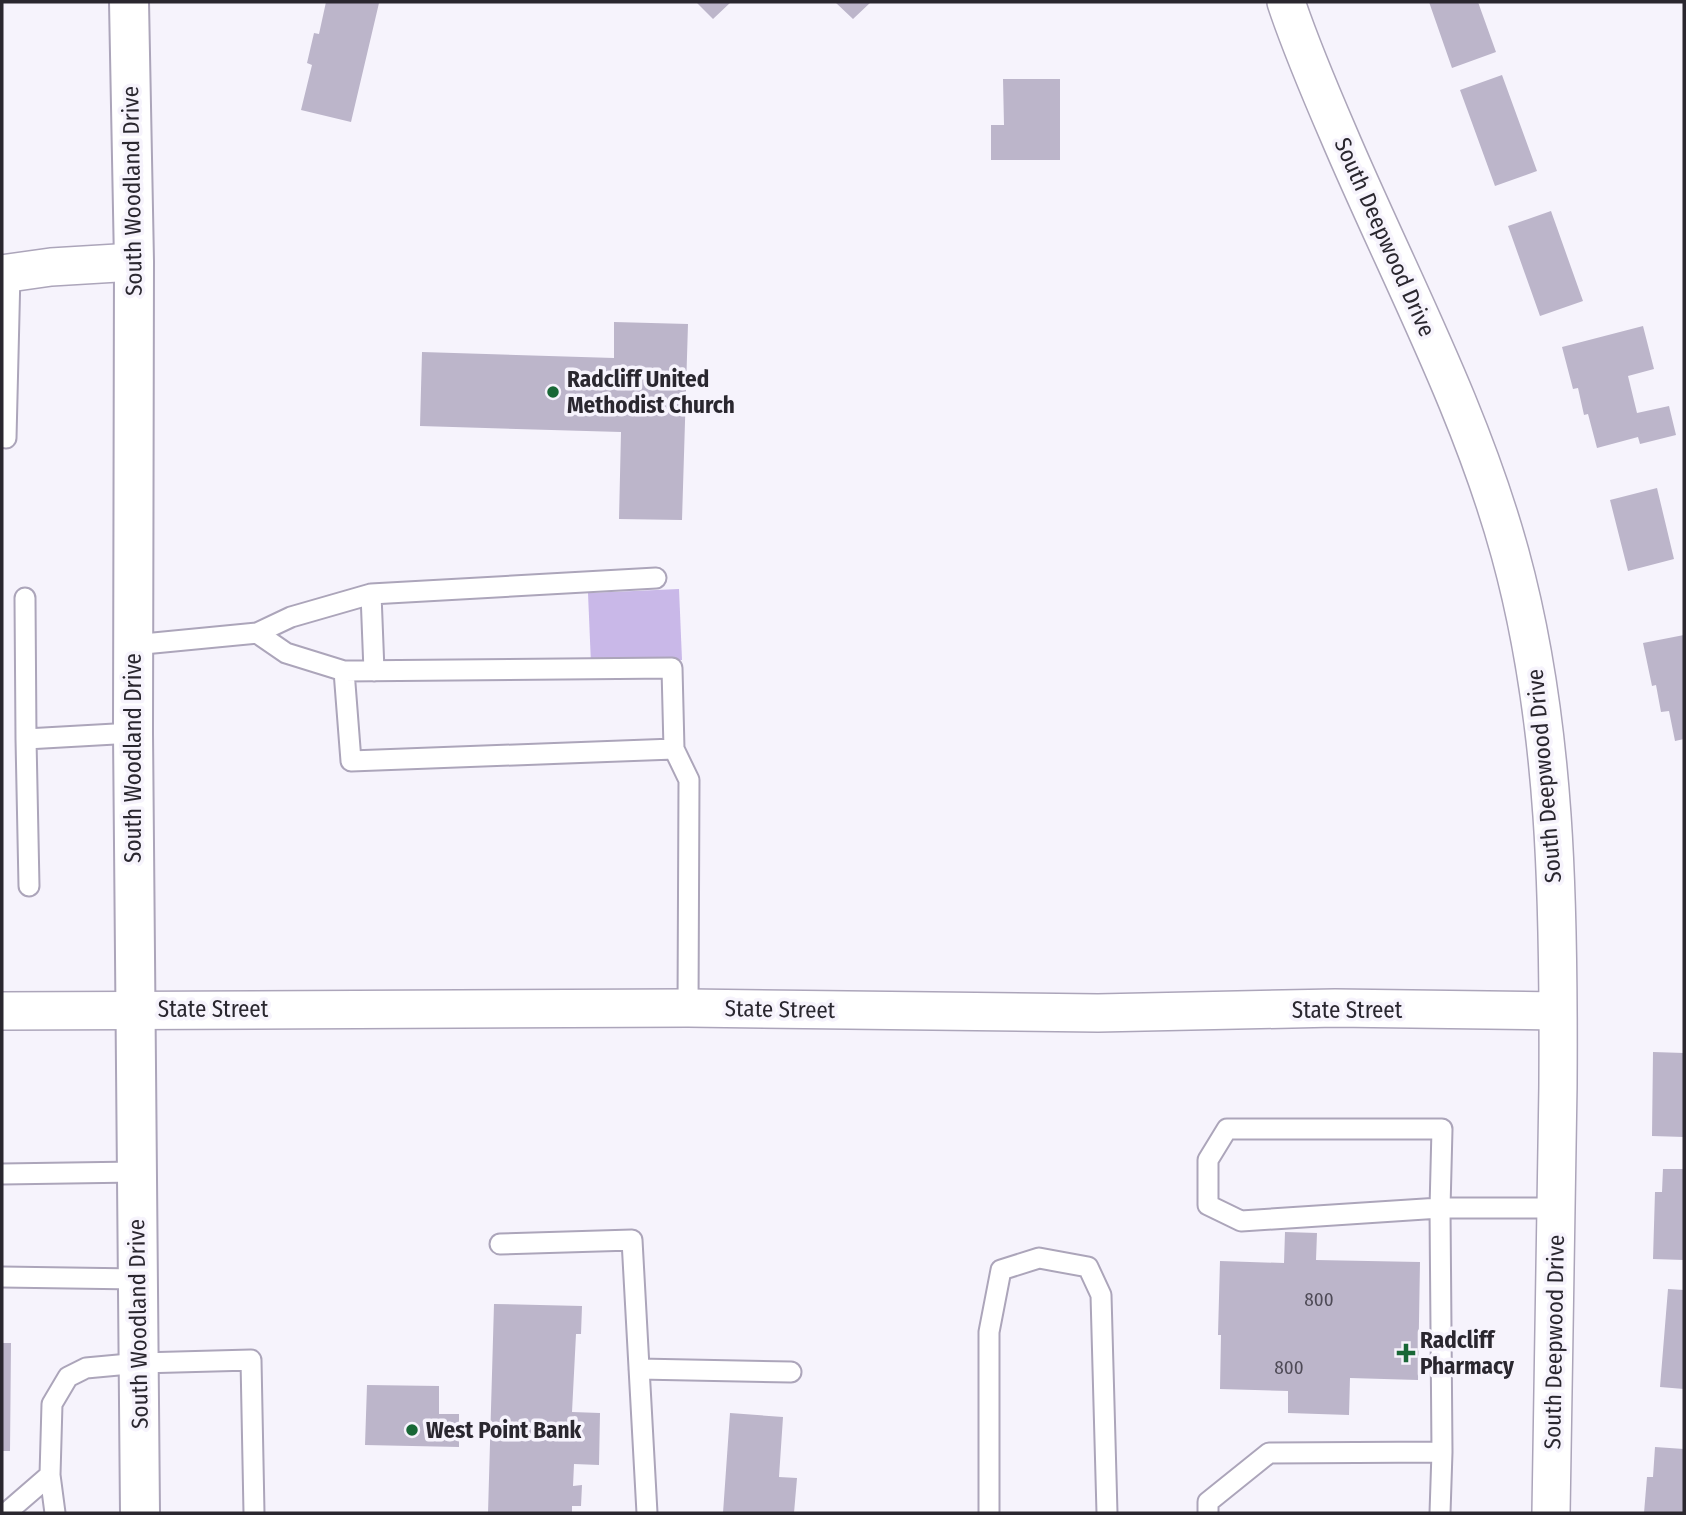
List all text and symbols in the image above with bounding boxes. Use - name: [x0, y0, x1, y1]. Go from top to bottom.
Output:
- street label: South Woodland Drive: [116, 86, 148, 296]
- street label: South Deepwood Drive: [1329, 133, 1441, 341]
- place label: Radcliff United Methodist Church: [567, 365, 735, 419]
- marker: Radcliff United Methodist Church: [545, 384, 561, 400]
- street label: South Woodland Drive: [119, 653, 147, 863]
- street label: South Deepwood Drive: [1521, 668, 1567, 884]
- street label: State Street: [724, 994, 836, 1024]
- street label: State Street: [158, 995, 269, 1023]
- street label: State Street: [1292, 996, 1403, 1024]
- street label: South Woodland Drive: [122, 1219, 154, 1429]
- street label: South Deepwood Drive: [1538, 1234, 1570, 1450]
- house number: 800: [1304, 1288, 1334, 1311]
- place label: Radcliff Pharmacy: [1420, 1326, 1515, 1380]
- marker: Radcliff Pharmacy: [1398, 1345, 1414, 1361]
- house number: 800: [1274, 1356, 1304, 1379]
- place label: West Point Bank: [426, 1416, 581, 1444]
- marker: West Point Bank: [404, 1422, 420, 1438]

